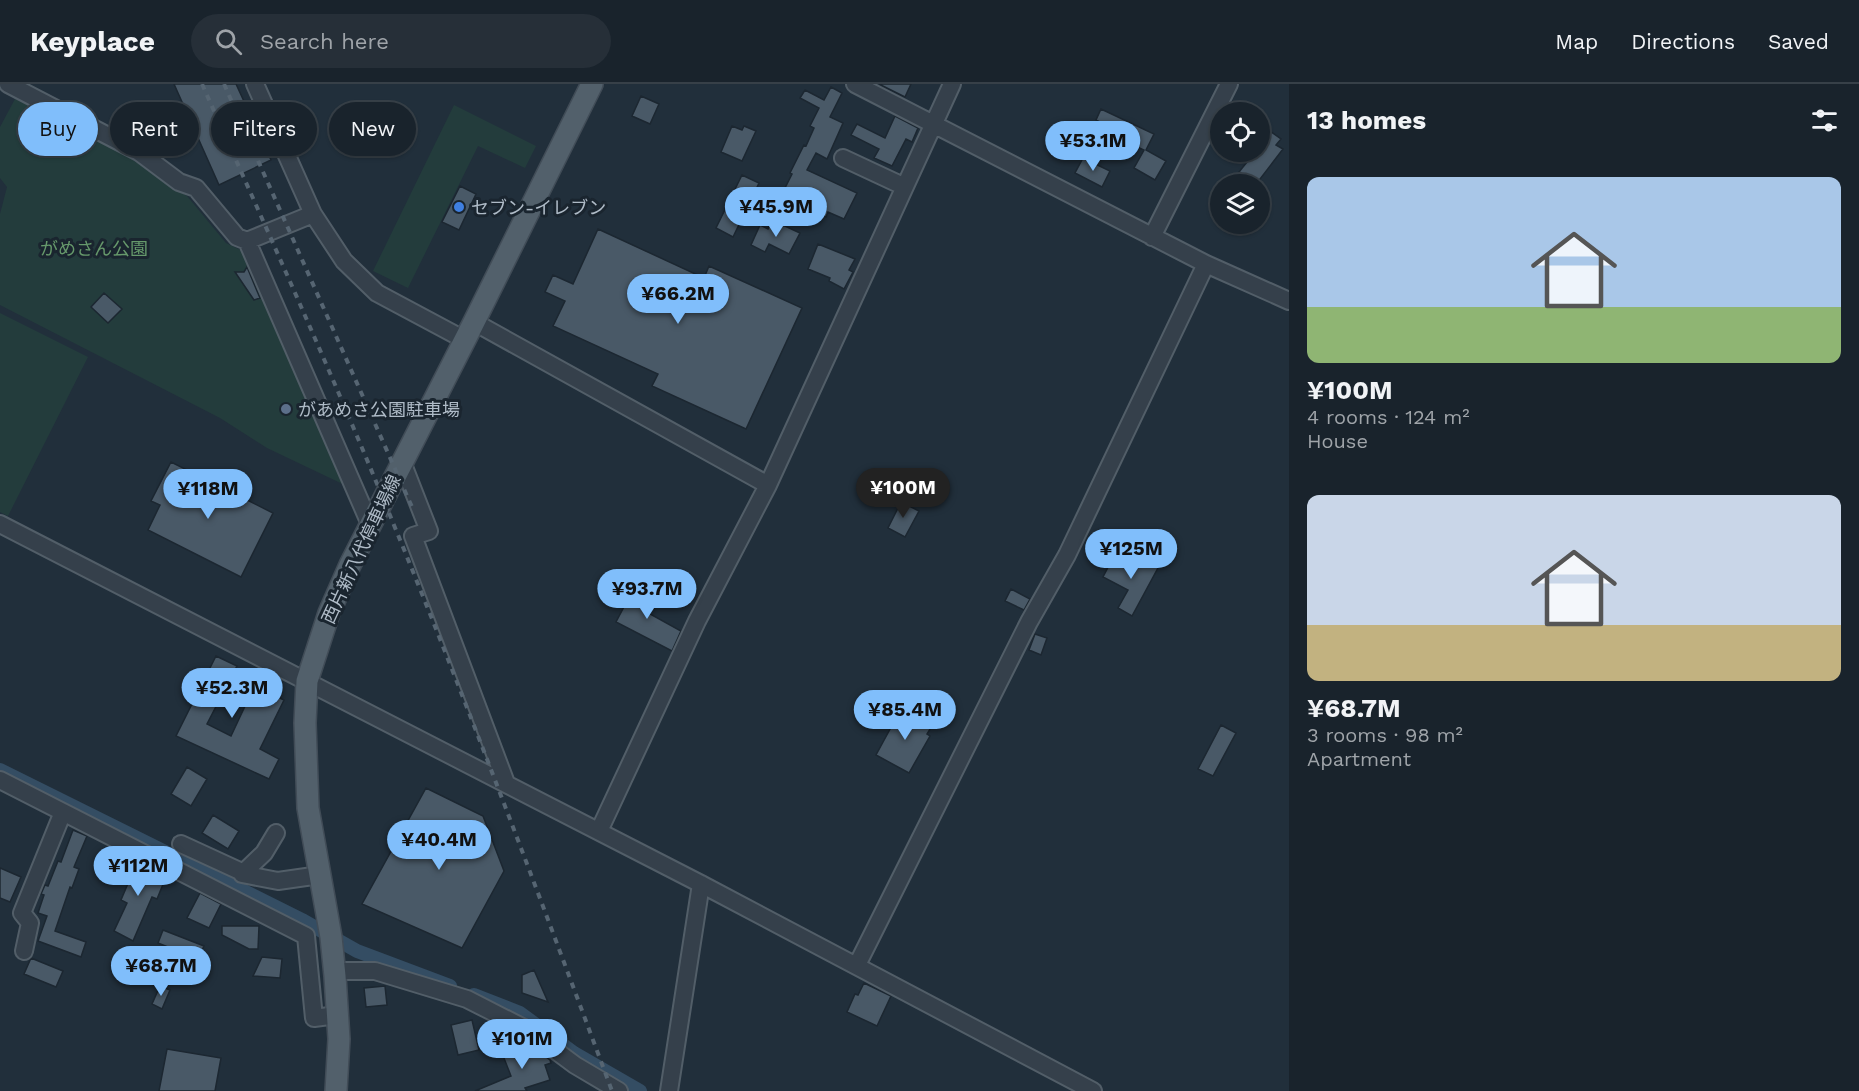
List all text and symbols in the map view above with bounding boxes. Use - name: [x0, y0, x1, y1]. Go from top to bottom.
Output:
- search box: [191, 14, 611, 68]
- text: Keyplace: [30, 25, 155, 58]
- icon: search: [212, 25, 245, 58]
- text: Search here: [260, 29, 389, 54]
- text: Map: [1555, 29, 1598, 54]
- text: Directions: [1631, 29, 1735, 54]
- text: Saved: [1768, 29, 1829, 54]
- chip: Buy: [18, 102, 98, 156]
- chip: Rent: [110, 102, 199, 156]
- chip: Filters: [211, 102, 317, 156]
- chip: New: [329, 102, 416, 156]
- map controls: [1210, 102, 1270, 234]
- button: locate: [1210, 102, 1270, 162]
- icon: filters: [1808, 104, 1841, 137]
- text: 13 homes: [1307, 105, 1426, 135]
- pin: ¥53.1M: [1044, 121, 1142, 172]
- text: ¥53.1M: [1059, 128, 1127, 152]
- button: layers: [1210, 174, 1270, 234]
- pin: ¥45.9M: [727, 187, 825, 238]
- text: ¥45.9M: [739, 194, 813, 218]
- place label: セブン-イレブン: [471, 197, 606, 218]
- marker: セブン-イレブン: [452, 200, 466, 214]
- icon: home: [1520, 216, 1628, 324]
- park label: がめさん公園: [40, 238, 148, 259]
- pin: ¥66.2M: [629, 274, 727, 325]
- text: ¥66.2M: [641, 281, 715, 305]
- text: ¥100M: [1307, 375, 1393, 405]
- place label: があめさ公園駐車場: [298, 399, 460, 420]
- marker: があめさ公園駐車場: [279, 402, 293, 416]
- text: 4 rooms · 124 m²: [1307, 405, 1470, 429]
- text: House: [1307, 429, 1368, 453]
- pin: ¥100M: [861, 468, 945, 519]
- pin: ¥118M: [166, 469, 250, 520]
- street label: 西片新八代停車場線: [317, 471, 405, 627]
- text: ¥100M: [870, 475, 936, 499]
- text: ¥118M: [177, 476, 239, 500]
- pin: ¥125M: [1089, 529, 1173, 580]
- icon: home: [1520, 534, 1628, 642]
- text: ¥125M: [1099, 536, 1163, 560]
- pin: ¥93.7M: [598, 569, 696, 620]
- text: ¥93.7M: [611, 576, 683, 600]
- pin: ¥52.3M: [183, 668, 281, 719]
- text: ¥52.3M: [196, 675, 268, 699]
- pin: ¥85.4M: [856, 690, 954, 741]
- text: ¥68.7M: [1307, 693, 1401, 723]
- text: ¥85.4M: [868, 697, 942, 721]
- text: 3 rooms · 98 m²: [1307, 723, 1463, 747]
- text: Apartment: [1307, 747, 1411, 771]
- pin: ¥40.4M: [390, 820, 488, 871]
- text: ¥40.4M: [401, 827, 477, 851]
- pin: ¥112M: [96, 846, 180, 897]
- text: ¥112M: [108, 853, 168, 877]
- pin: ¥68.7M: [112, 946, 210, 997]
- text: ¥68.7M: [125, 953, 197, 977]
- pin: ¥101M: [480, 1019, 564, 1070]
- text: ¥101M: [491, 1026, 553, 1050]

